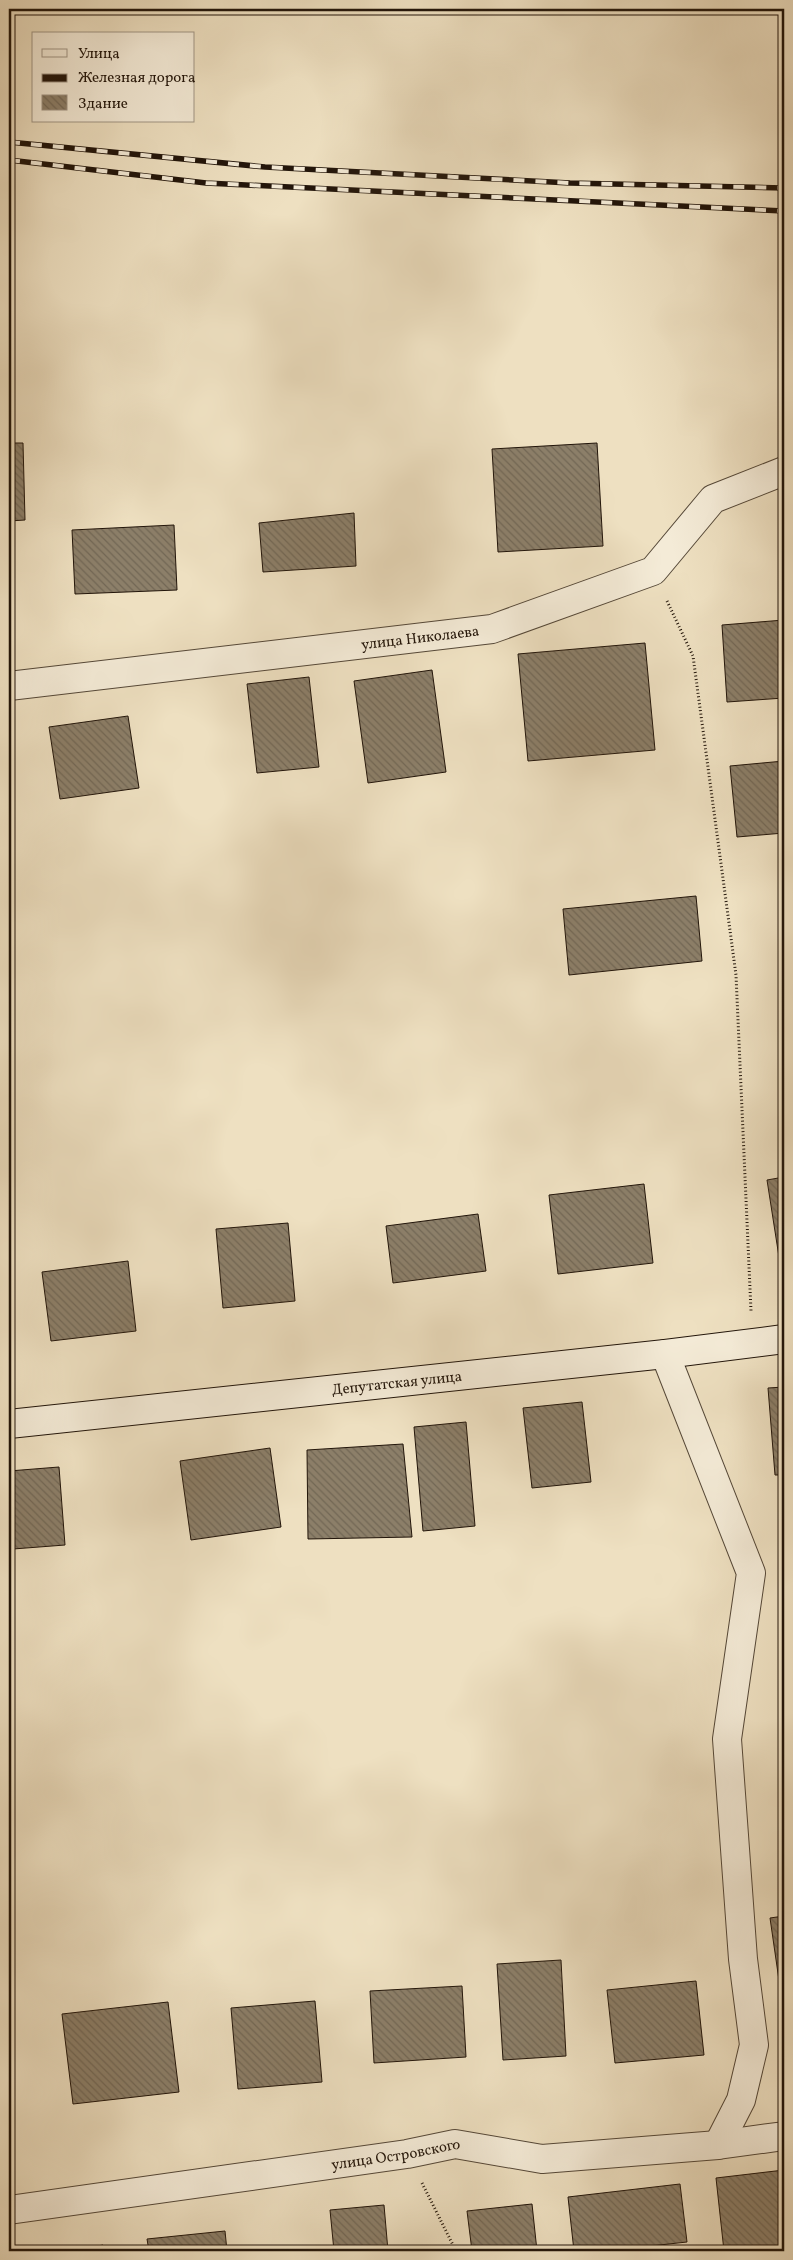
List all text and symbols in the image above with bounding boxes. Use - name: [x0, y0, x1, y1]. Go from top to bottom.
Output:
- legend: [32, 32, 195, 122]
- text: Улица: [78, 44, 120, 65]
- text: Железная дорога: [78, 68, 195, 89]
- text: Здание: [78, 94, 128, 115]
- street label: улица Николаева: [360, 622, 481, 656]
- street label: Депутатская улица: [331, 1367, 463, 1402]
- street label: улица Островского: [330, 2135, 462, 2177]

